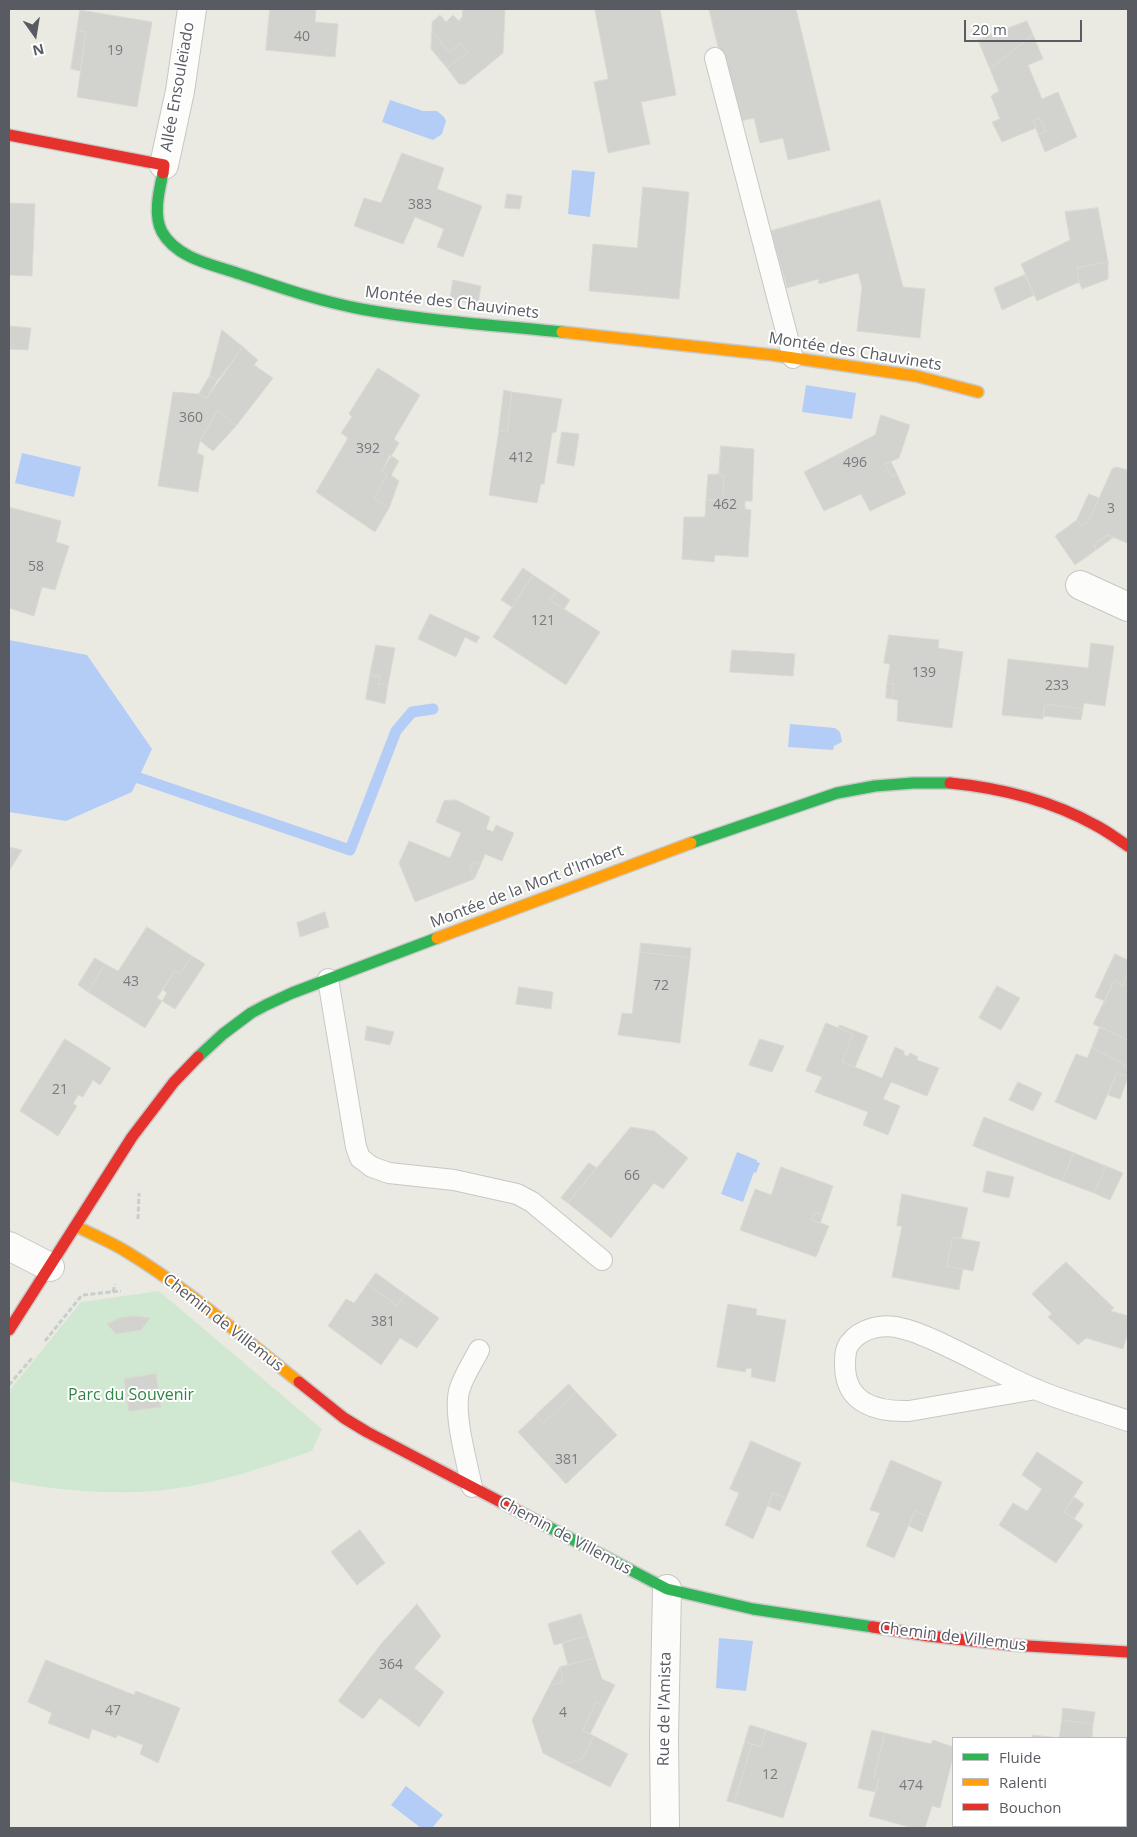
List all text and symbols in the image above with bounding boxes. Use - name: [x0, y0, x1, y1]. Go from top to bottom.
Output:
- north arrow: [10, 10, 60, 60]
- scale bar: [967, 10, 1084, 42]
- text: 20 m: [972, 19, 1007, 39]
- street label: Allée Ensouleïado: [157, 21, 199, 153]
- house number: 40: [294, 29, 310, 45]
- text: N: [31, 40, 46, 61]
- house number: 19: [107, 43, 123, 59]
- house number: 383: [408, 197, 432, 213]
- street label: Montée des Chauvinets: [364, 283, 540, 323]
- street label: Montée des Chauvinets: [767, 329, 943, 375]
- house number: 360: [179, 410, 203, 426]
- house number: 392: [356, 441, 380, 457]
- house number: 412: [509, 450, 533, 466]
- house number: 496: [843, 455, 867, 471]
- house number: 462: [713, 497, 737, 513]
- house number: 3: [1107, 501, 1115, 517]
- house number: 58: [28, 559, 44, 575]
- house number: 121: [531, 613, 555, 629]
- house number: 139: [912, 665, 936, 681]
- house number: 233: [1045, 678, 1069, 694]
- street label: Montée de la Mort d'Imbert: [428, 841, 626, 933]
- house number: 43: [123, 974, 139, 990]
- house number: 72: [653, 978, 669, 994]
- house number: 21: [52, 1082, 68, 1098]
- house number: 66: [624, 1168, 640, 1184]
- street label: Chemin de Villemus: [159, 1270, 287, 1376]
- house number: 381: [371, 1314, 395, 1330]
- park label: Parc du Souvenir: [68, 1385, 194, 1405]
- house number: 381: [555, 1452, 579, 1468]
- street label: Chemin de Villemus: [495, 1493, 635, 1579]
- street label: Chemin de Villemus: [879, 1618, 1027, 1656]
- street label: Rue de l'Amista: [654, 1652, 676, 1766]
- house number: 364: [379, 1657, 403, 1673]
- house number: 47: [105, 1703, 121, 1719]
- house number: 4: [559, 1705, 567, 1721]
- legend: [952, 1737, 1127, 1827]
- text: Fluide: [999, 1747, 1041, 1767]
- house number: 12: [762, 1767, 778, 1783]
- text: Ralenti: [999, 1772, 1047, 1792]
- house number: 474: [899, 1778, 923, 1794]
- text: Bouchon: [999, 1797, 1062, 1817]

